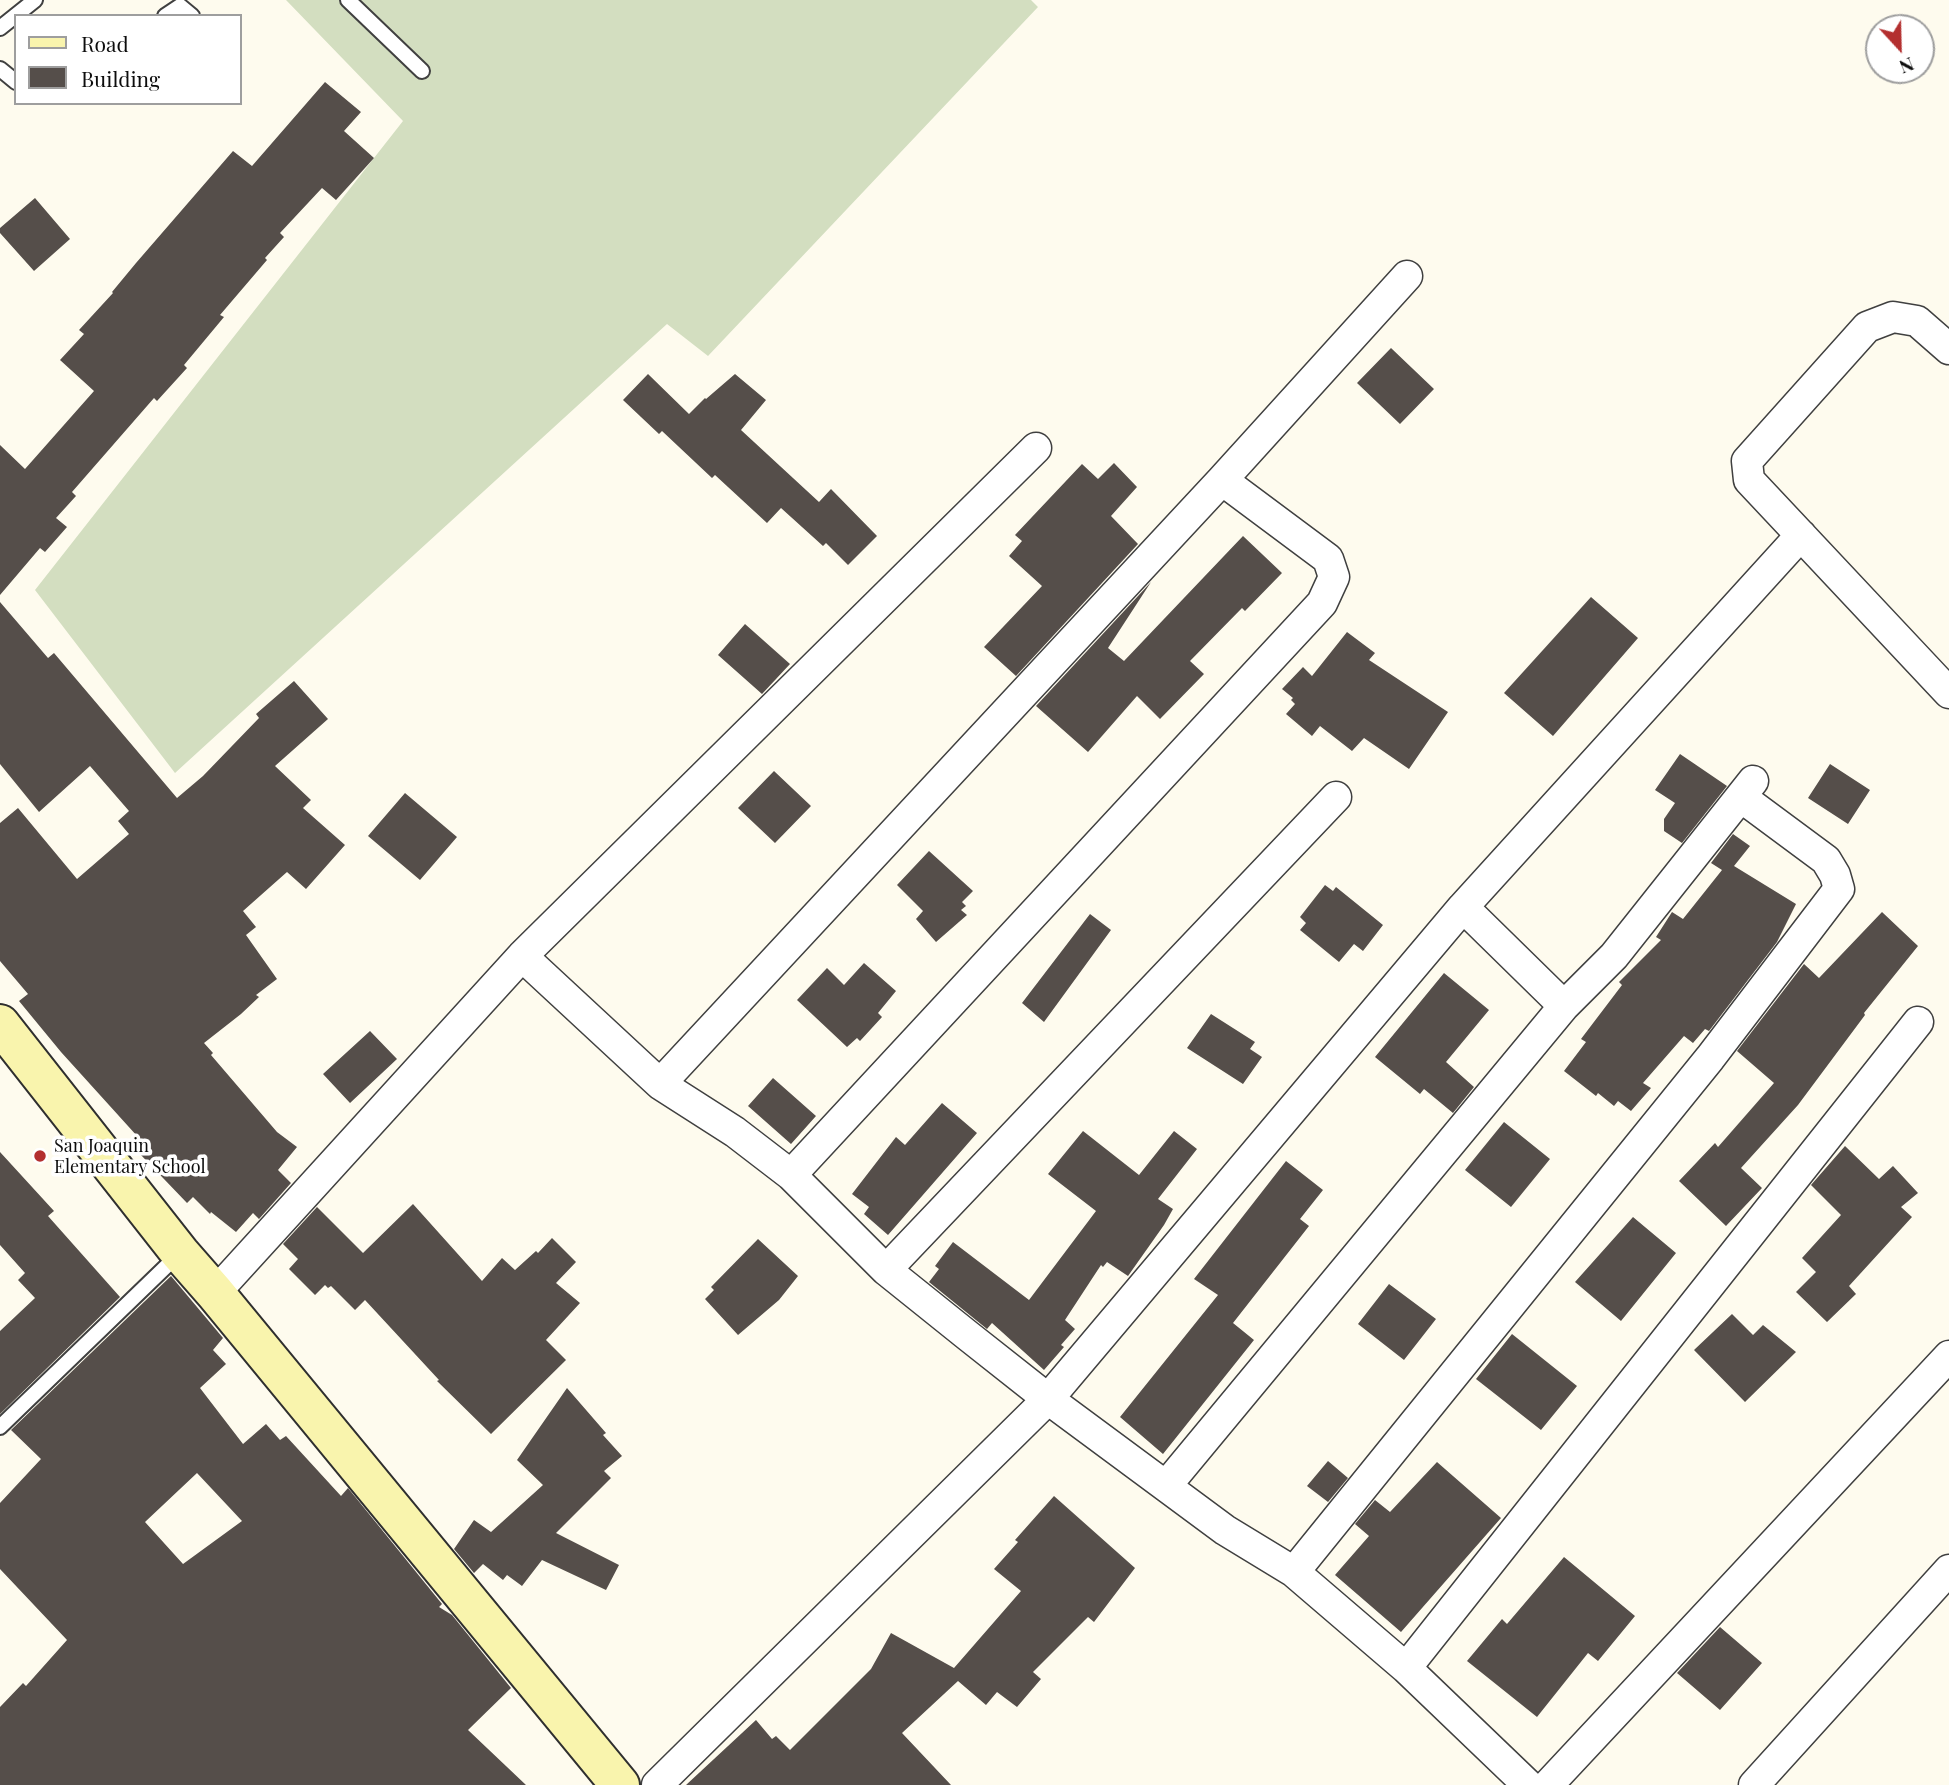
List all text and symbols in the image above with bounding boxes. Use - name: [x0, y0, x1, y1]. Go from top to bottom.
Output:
- legend: [14, 14, 242, 105]
- north arrow: [1865, 14, 1935, 84]
- text: Road: [81, 29, 129, 57]
- text: N: [1896, 52, 1918, 81]
- text: Building: [81, 64, 160, 92]
- place label: San Joaquin Elementary School: [54, 1135, 206, 1178]
- marker: San Joaquin Elementary School: [32, 1148, 48, 1164]

